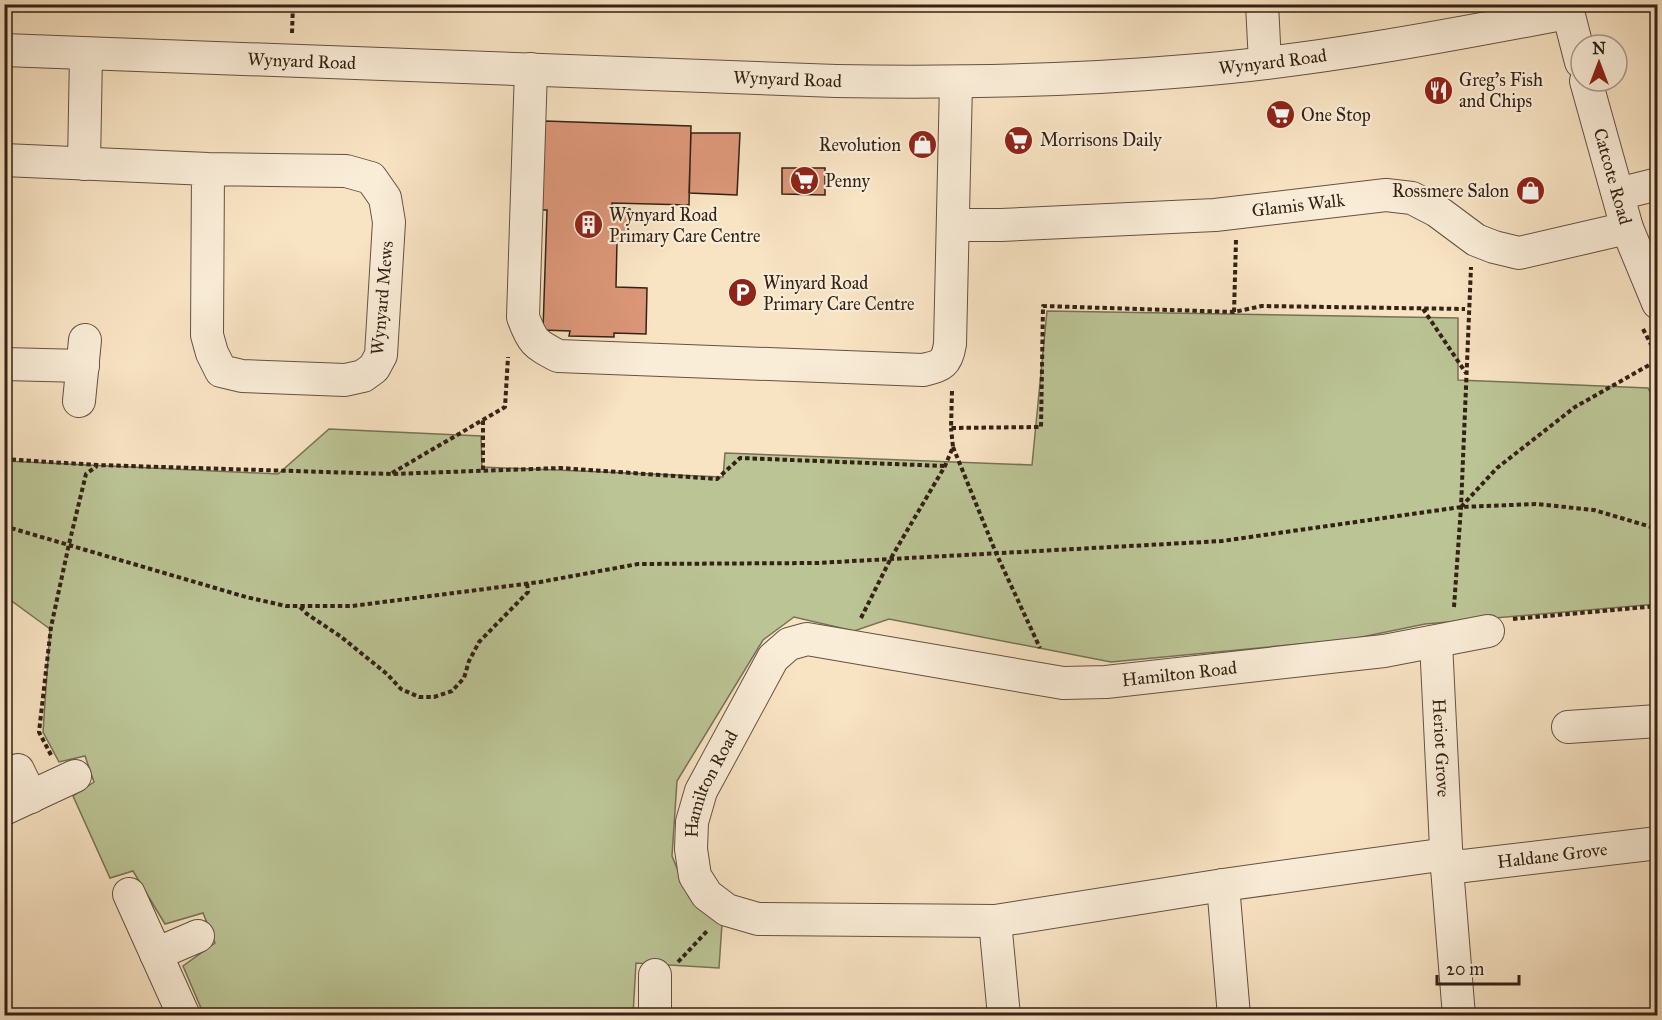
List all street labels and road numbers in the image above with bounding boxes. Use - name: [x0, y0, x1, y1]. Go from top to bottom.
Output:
- street label: Wynyard Road: [1218, 44, 1328, 79]
- street label: Wynyard Road: [247, 48, 357, 74]
- street label: Wynyard Road: [733, 66, 842, 92]
- street label: Catcote Road: [1589, 126, 1637, 227]
- street label: Glamis Walk: [1251, 189, 1346, 222]
- street label: Wynyard Mews: [366, 240, 398, 356]
- street label: Hamilton Road: [1121, 656, 1238, 691]
- street label: Heriot Grove: [1428, 698, 1455, 798]
- street label: Hamilton Road: [680, 726, 743, 838]
- street label: Haldane Grove: [1496, 838, 1608, 873]

